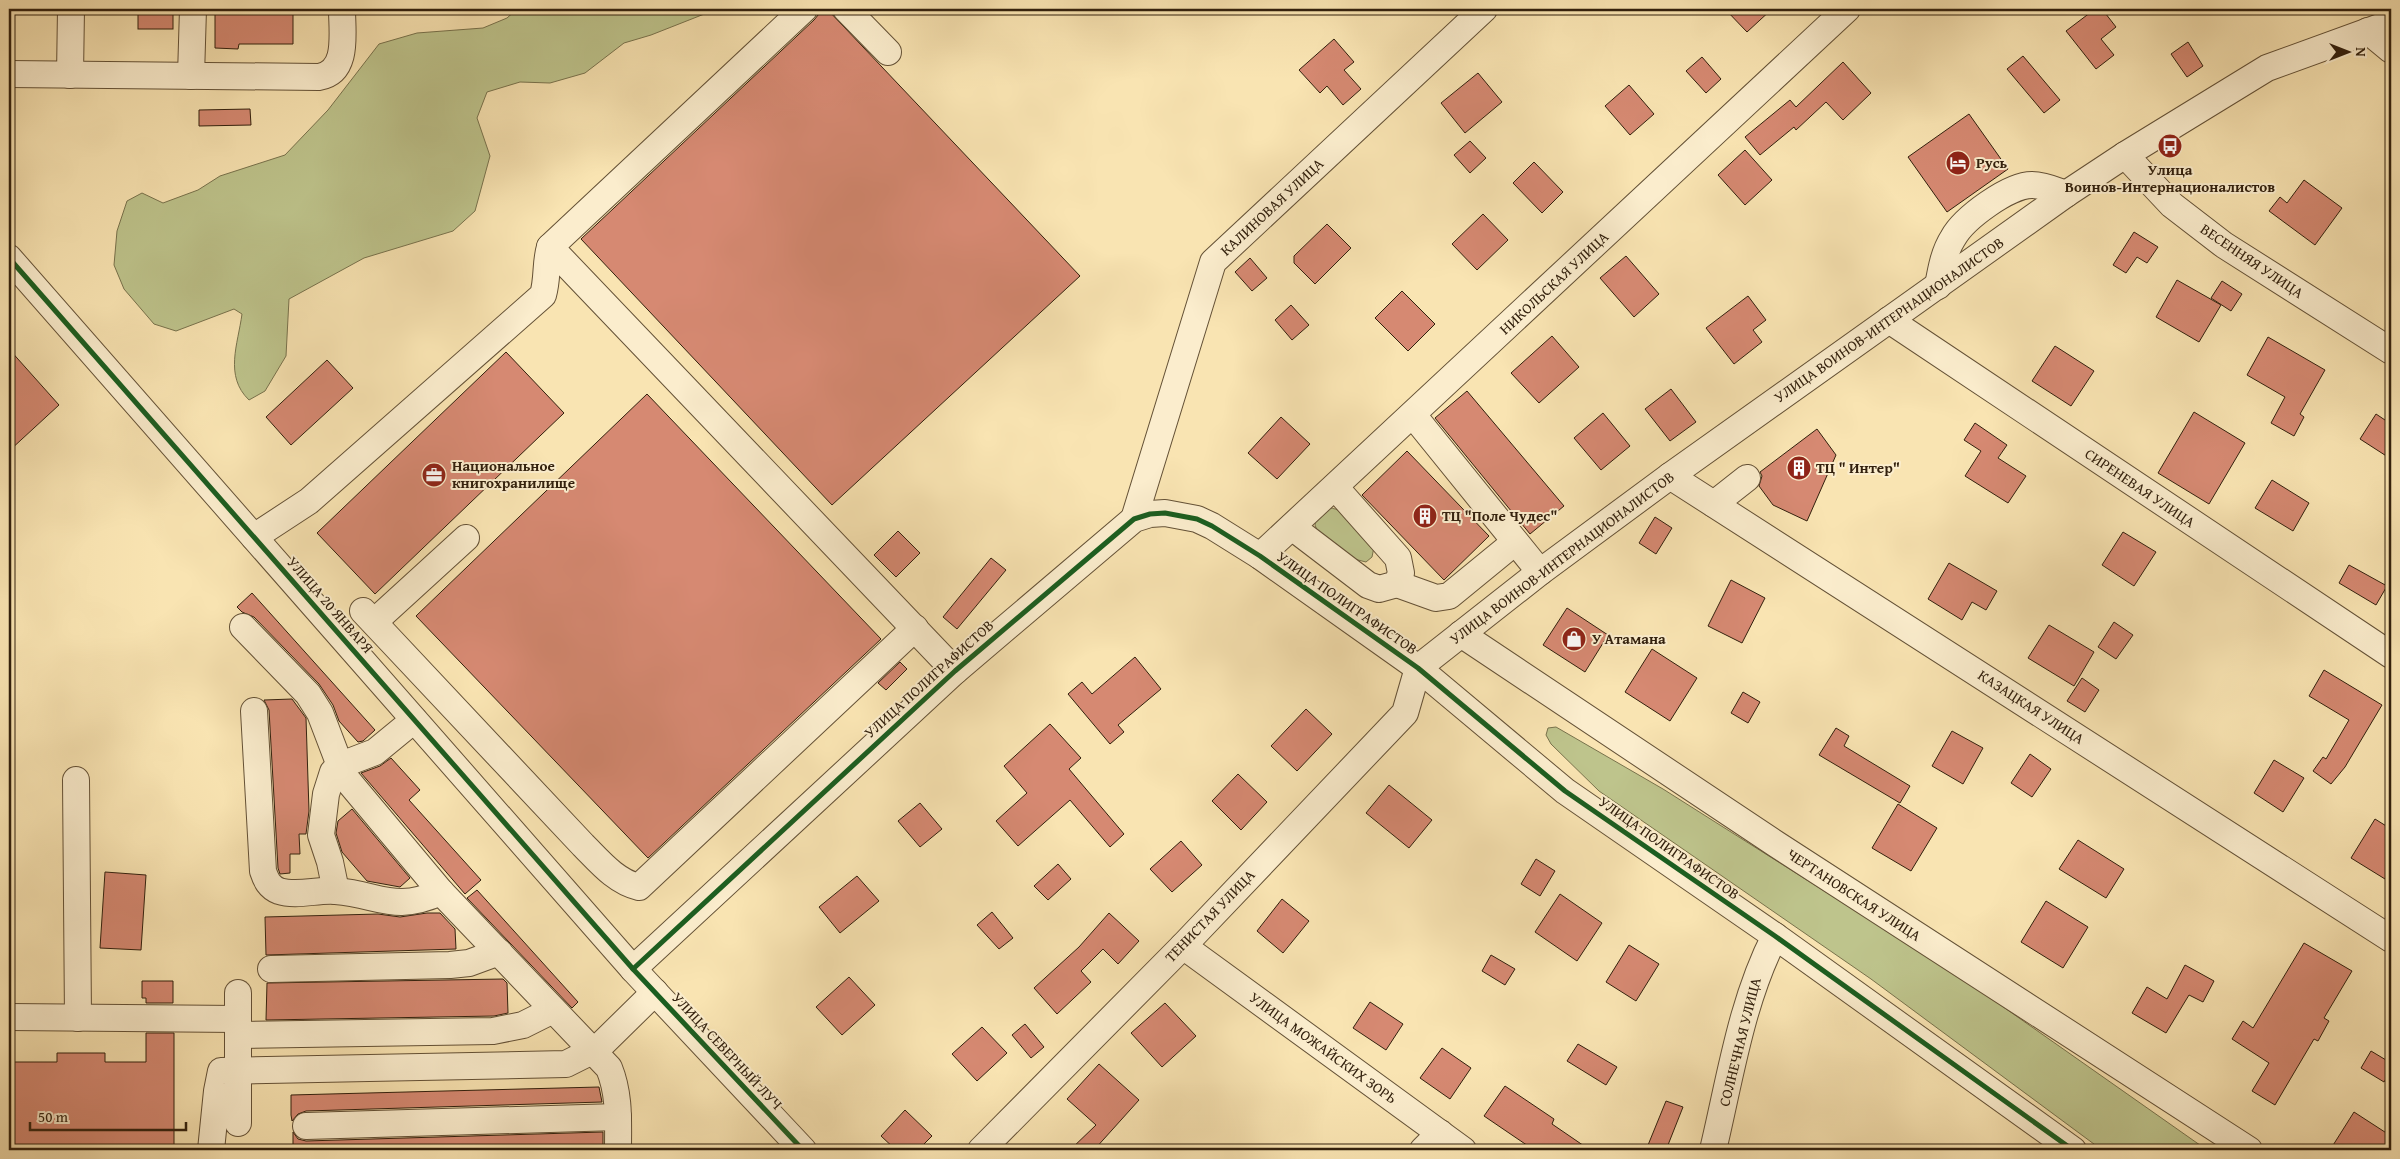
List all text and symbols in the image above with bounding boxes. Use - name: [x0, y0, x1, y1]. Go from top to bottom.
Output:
- north arrow: [2322, 28, 2372, 78]
- text: N: [2351, 47, 2371, 57]
- bus stop icon: Улица Воинов-Интернационалистов: [2157, 133, 2183, 159]
- hotel icon: Русь: [1945, 150, 1971, 176]
- place label: Русь: [1976, 152, 2008, 173]
- street label: КАЛИНОВАЯ УЛИЦА: [1215, 153, 1328, 260]
- place label: Улица Воинов-Интернационалистов: [2065, 159, 2275, 197]
- street label: ВЕСЕННЯЯ УЛИЦА: [2197, 218, 2308, 303]
- street label: НИКОЛЬСКАЯ УЛИЦА: [1494, 226, 1613, 339]
- street label: УЛИЦА ВОИНОВ-ИНТЕРНАЦИОНАЛИСТОВ: [1770, 232, 2008, 407]
- street label: СИРЕНЕВАЯ УЛИЦА: [2081, 443, 2200, 532]
- place label: Национальное книгохранилище: [452, 455, 575, 493]
- building icon: ТЦ " Интер": [1786, 455, 1812, 481]
- place label: ТЦ " Интер": [1816, 457, 1900, 478]
- office icon: Национальное книгохранилище: [421, 462, 447, 488]
- street label: УЛИЦА ВОИНОВ-ИНТЕРНАЦИОНАЛИСТОВ: [1445, 466, 1678, 649]
- building icon: ТЦ "Поле Чудес": [1412, 503, 1438, 529]
- place label: ТЦ "Поле Чудес": [1442, 505, 1557, 526]
- street label: УЛИЦА ПОЛИГРАФИСТОВ: [1273, 546, 1422, 659]
- street label: УЛИЦА 20 ЯНВАРЯ: [282, 552, 378, 658]
- street label: УЛИЦА ПОЛИГРАФИСТОВ: [859, 615, 998, 743]
- shop icon: У Атамана: [1561, 626, 1587, 652]
- place label: У Атамана: [1592, 628, 1666, 649]
- street label: КАЗАЦКАЯ УЛИЦА: [1974, 664, 2088, 749]
- street label: УЛИЦА ПОЛИГРАФИСТОВ: [1595, 791, 1744, 904]
- street label: ЧЕРТАНОВСКАЯ УЛИЦА: [1783, 843, 1925, 946]
- street label: ТЕНИСТАЯ УЛИЦА: [1160, 865, 1259, 967]
- street label: СОЛНЕЧНАЯ УЛИЦА: [1713, 975, 1766, 1109]
- street label: УЛИЦА СЕВЕРНЫЙ ЛУЧ: [667, 987, 787, 1114]
- street label: УЛИЦА МОЖАЙСКИХ ЗОРЬ: [1245, 987, 1401, 1108]
- scale bar: [30, 1099, 186, 1131]
- text: 50 m: [38, 1106, 69, 1127]

